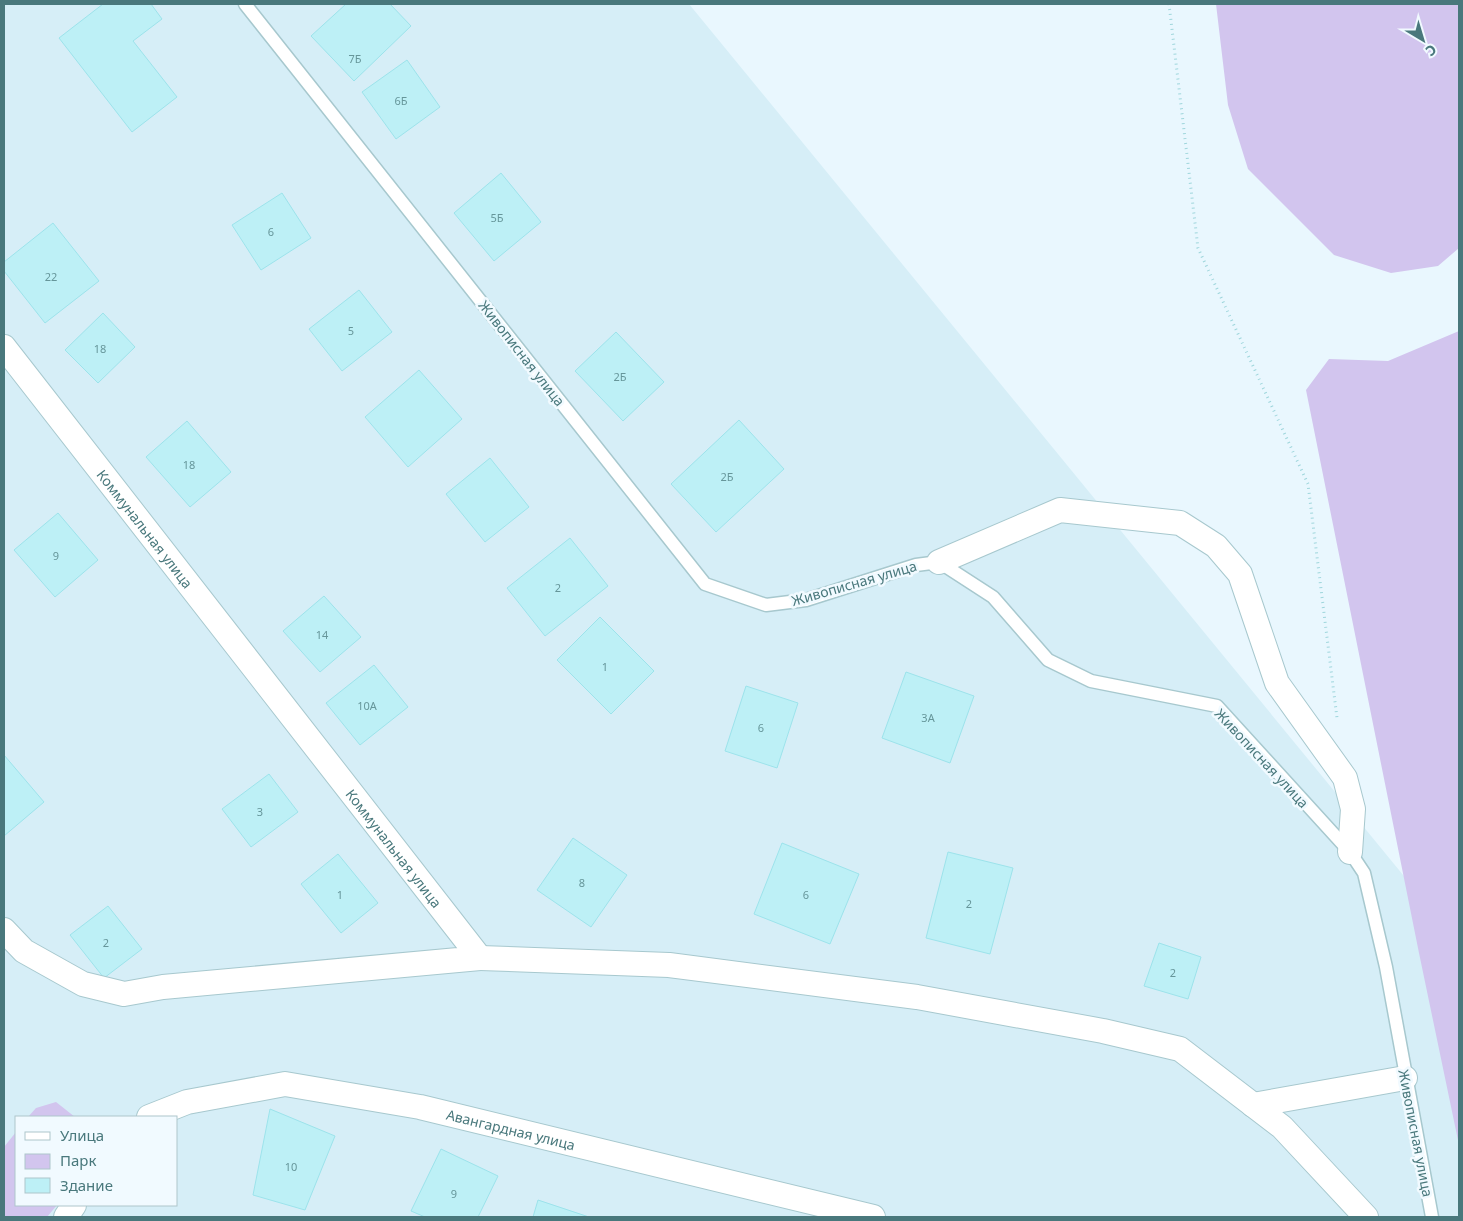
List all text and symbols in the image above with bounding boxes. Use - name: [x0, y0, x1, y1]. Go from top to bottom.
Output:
- north arrow: [1398, 15, 1448, 65]
- text: С: [1422, 40, 1441, 61]
- house number: 7Б: [348, 51, 362, 66]
- house number: 6Б: [394, 93, 408, 108]
- house number: 5Б: [490, 210, 504, 225]
- house number: 6: [268, 224, 274, 239]
- house number: 22: [45, 269, 57, 284]
- street label: Живописная улица: [475, 296, 569, 410]
- house number: 5: [348, 323, 354, 338]
- house number: 18: [94, 341, 106, 356]
- house number: 2Б: [613, 369, 627, 384]
- house number: 18: [183, 457, 195, 472]
- street label: Коммунальная улица: [93, 465, 198, 592]
- house number: 2Б: [720, 469, 734, 484]
- house number: 9: [53, 548, 59, 563]
- street label: Живописная улица: [789, 556, 919, 610]
- house number: 2: [555, 580, 561, 595]
- house number: 14: [316, 627, 329, 642]
- house number: 1: [602, 659, 608, 674]
- house number: 10А: [357, 698, 378, 713]
- street label: Живописная улица: [1211, 704, 1313, 812]
- house number: 3А: [921, 710, 936, 725]
- house number: 6: [758, 720, 764, 735]
- street label: Коммунальная улица: [342, 785, 446, 911]
- house number: 3: [257, 804, 263, 819]
- house number: 8: [579, 875, 585, 890]
- house number: 1: [337, 887, 343, 902]
- house number: 6: [803, 887, 809, 902]
- house number: 2: [966, 896, 972, 911]
- house number: 2: [103, 935, 109, 950]
- house number: 2: [1170, 965, 1176, 980]
- street label: Живописная улица: [1394, 1068, 1438, 1198]
- street label: Авангардная улица: [445, 1104, 577, 1154]
- legend: [15, 1116, 178, 1206]
- text: Улица: [60, 1125, 104, 1145]
- text: Парк: [60, 1150, 96, 1170]
- house number: 10: [285, 1159, 297, 1174]
- text: Здание: [60, 1175, 113, 1195]
- house number: 9: [451, 1186, 457, 1201]

